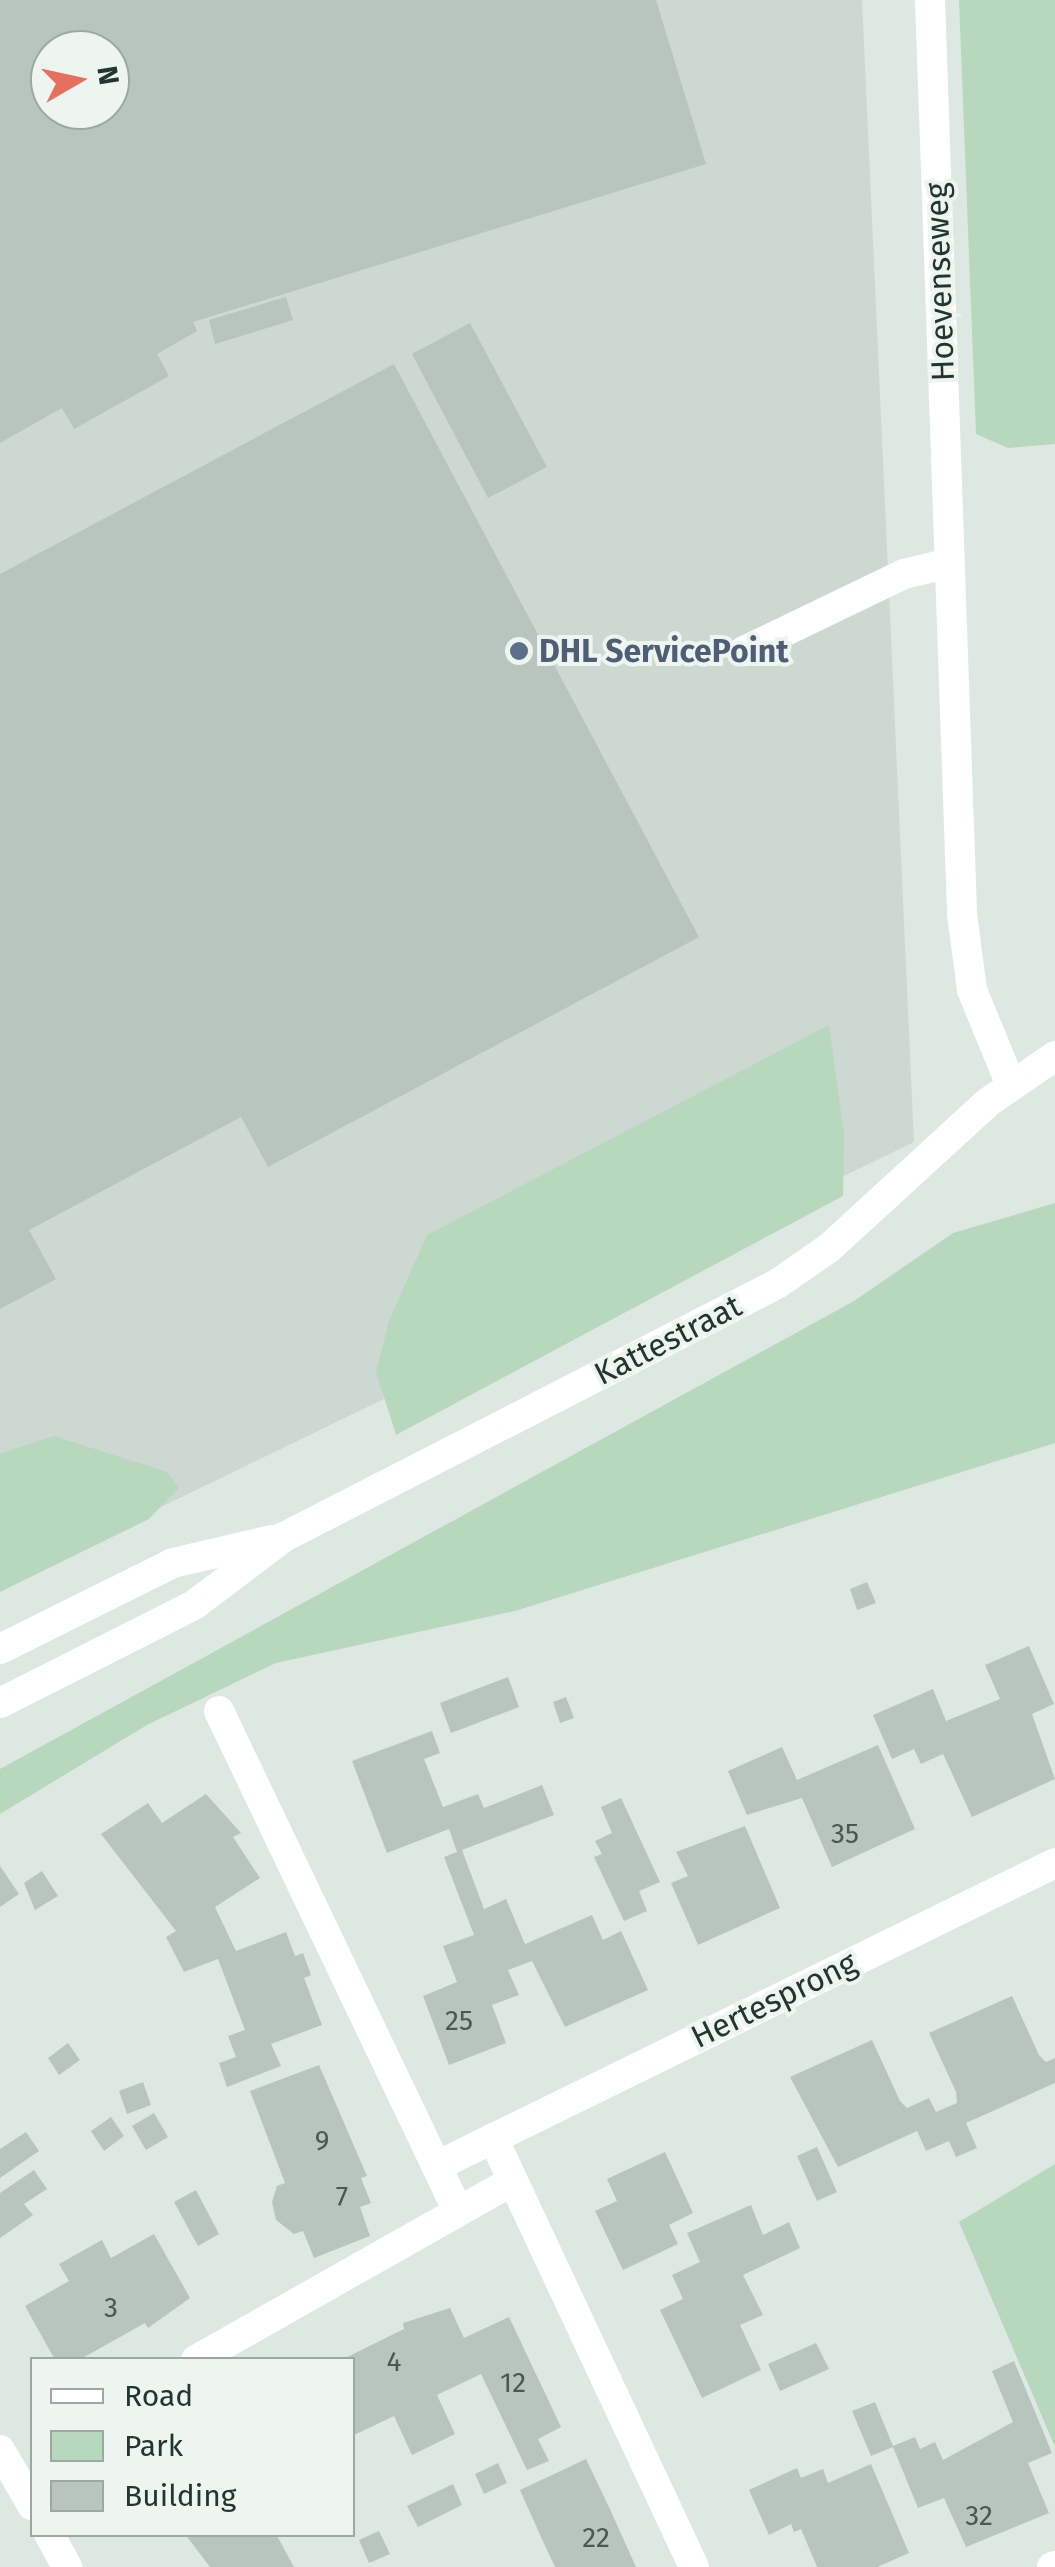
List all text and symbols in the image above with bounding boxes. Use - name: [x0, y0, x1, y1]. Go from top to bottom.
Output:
- north arrow: [30, 30, 130, 130]
- text: N: [90, 64, 126, 87]
- street label: Hoevenseweg: [917, 182, 963, 382]
- place label: DHL ServicePoint: [539, 632, 789, 670]
- marker: DHL ServicePoint: [508, 640, 530, 662]
- street label: Kattestraat: [588, 1287, 748, 1393]
- house number: 35: [831, 1817, 859, 1851]
- street label: Hertesprong: [685, 1943, 863, 2057]
- house number: 25: [445, 2004, 473, 2038]
- house number: 9: [315, 2124, 329, 2158]
- house number: 7: [336, 2180, 348, 2214]
- house number: 3: [104, 2291, 118, 2325]
- house number: 4: [387, 2345, 401, 2379]
- legend: [30, 2357, 355, 2537]
- house number: 12: [500, 2366, 526, 2400]
- text: Road: [124, 2378, 193, 2414]
- text: Park: [124, 2428, 183, 2464]
- text: Building: [124, 2478, 236, 2514]
- house number: 32: [965, 2499, 993, 2533]
- house number: 22: [582, 2521, 610, 2555]

